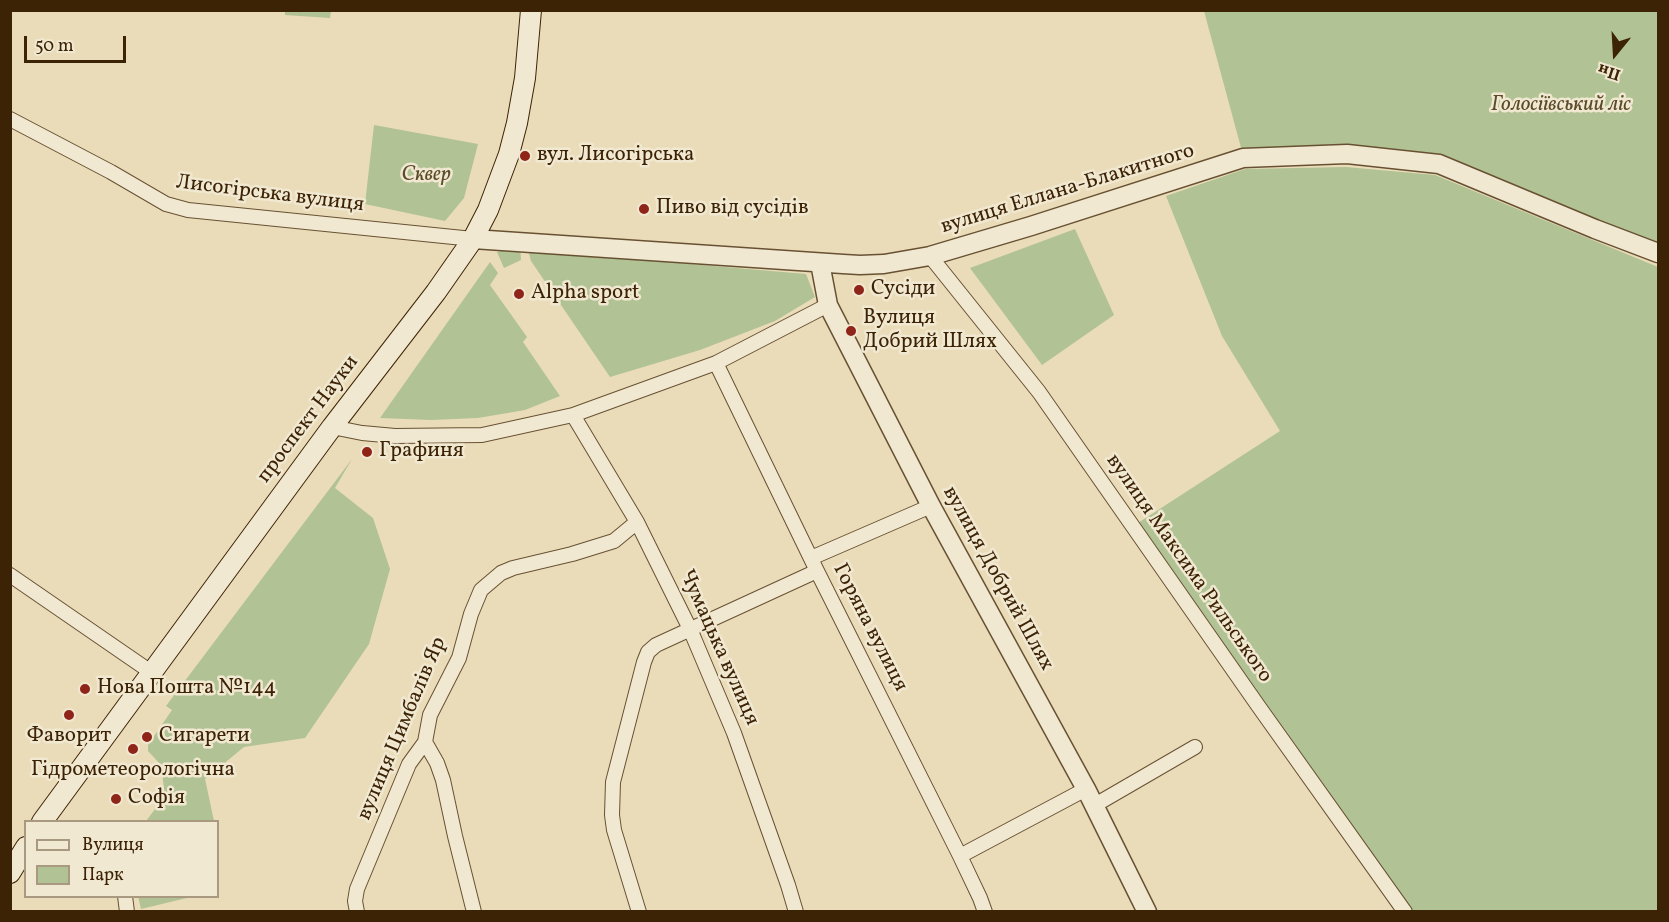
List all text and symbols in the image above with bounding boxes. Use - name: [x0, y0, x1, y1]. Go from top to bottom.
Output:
- scale bar: [27, 24, 129, 62]
- north arrow: [1585, 24, 1645, 84]
- text: 50 m: [35, 34, 74, 59]
- text: Пн: [1595, 57, 1624, 85]
- park label: Голосіївський ліс: [1491, 93, 1631, 119]
- street label: вулиця Еллана-Блакитного: [938, 139, 1198, 241]
- place label: вул. Лисогірська: [537, 143, 694, 169]
- marker: вул. Лисогірська: [518, 149, 532, 163]
- park label: Сквер: [401, 163, 451, 189]
- street label: Лисогірська вулиця: [175, 171, 365, 219]
- place label: Пиво від сусідів: [656, 196, 809, 222]
- marker: Пиво від сусідів: [637, 202, 651, 216]
- place label: Сусіди: [871, 277, 935, 303]
- place label: Alpha sport: [531, 281, 639, 307]
- marker: Сусіди: [852, 283, 866, 297]
- marker: Alpha sport: [512, 287, 526, 301]
- place label: Вулиця Добрий Шлях: [863, 306, 997, 356]
- marker: Вулиця Добрий Шлях: [844, 324, 858, 338]
- street label: проспект Науки: [253, 351, 365, 489]
- place label: Графиня: [379, 439, 464, 465]
- marker: Графиня: [360, 445, 374, 459]
- street label: вулиця Максима Рильського: [1099, 450, 1277, 688]
- street label: вулиця Добрий Шлях: [936, 482, 1058, 676]
- street label: Горяна вулиця: [826, 560, 912, 696]
- street label: Чумацька вулиця: [672, 566, 764, 730]
- street label: вулиця Цимбалів Яр: [353, 634, 453, 824]
- place label: Нова Пошта №144: [97, 676, 276, 702]
- marker: Нова Пошта №144: [78, 682, 92, 696]
- marker: Фаворит: [62, 708, 76, 722]
- place label: Фаворит: [27, 724, 111, 750]
- place label: Сигарети: [159, 724, 250, 750]
- marker: Сигарети: [140, 730, 154, 744]
- marker: Гідрометеорологічна: [126, 742, 140, 756]
- place label: Гідрометеорологічна: [31, 758, 235, 784]
- place label: Софія: [128, 786, 185, 812]
- marker: Софія: [109, 792, 123, 806]
- legend: [24, 820, 219, 898]
- text: Вулиця: [82, 833, 144, 858]
- text: Парк: [82, 863, 124, 888]

